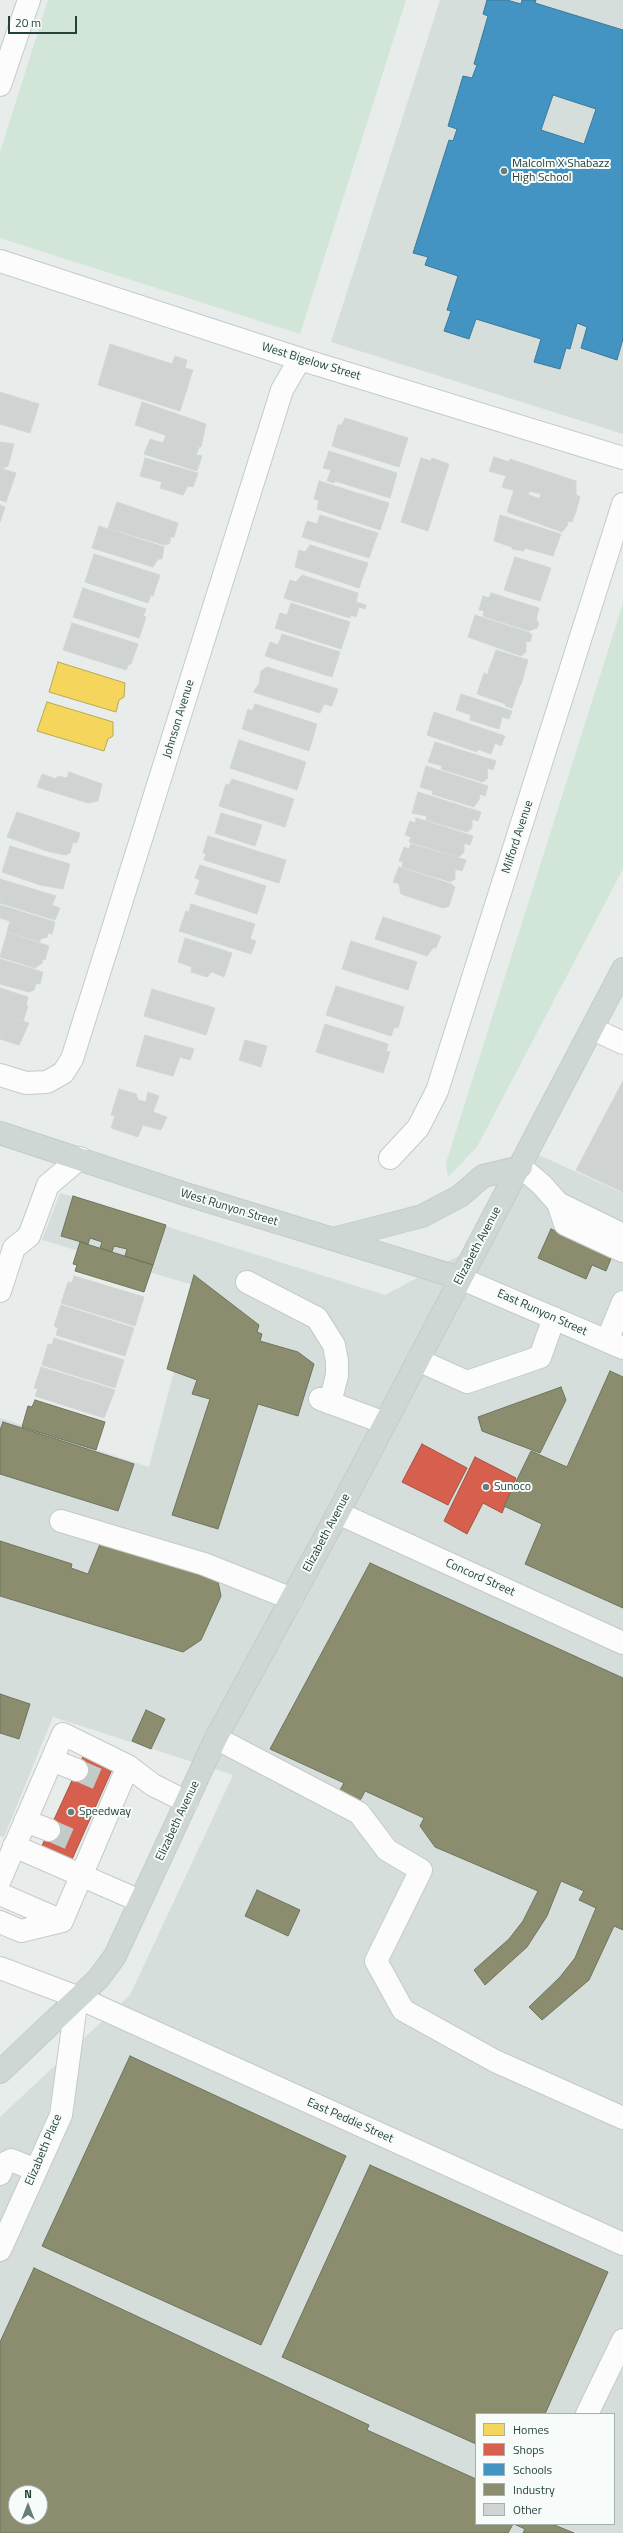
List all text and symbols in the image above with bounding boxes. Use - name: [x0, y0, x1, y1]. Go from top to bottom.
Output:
- scale bar: [10, 8, 79, 34]
- text: 20 m: [15, 13, 41, 32]
- place label: Malcolm X Shabazz High School: [512, 157, 609, 185]
- marker: Malcolm X Shabazz High School: [499, 166, 509, 176]
- street label: West Bigelow Street: [260, 340, 362, 384]
- street label: Johnson Avenue: [160, 678, 198, 760]
- street label: Milford Avenue: [499, 799, 537, 875]
- street label: West Runyon Street: [179, 1186, 279, 1230]
- street label: Elizabeth Avenue: [451, 1204, 505, 1288]
- street label: East Runyon Street: [495, 1287, 589, 1339]
- place label: Sunoco: [494, 1480, 531, 1494]
- marker: Sunoco: [481, 1482, 491, 1492]
- street label: Elizabeth Avenue: [300, 1491, 354, 1575]
- street label: Concord Street: [443, 1556, 517, 1600]
- street label: Elizabeth Avenue: [153, 1779, 203, 1863]
- place label: Speedway: [79, 1805, 131, 1819]
- marker: Speedway: [66, 1807, 76, 1817]
- street label: East Peddie Street: [305, 2095, 395, 2147]
- street label: Elizabeth Place: [22, 2112, 66, 2188]
- legend: [475, 2413, 615, 2525]
- text: Homes: [513, 2420, 549, 2439]
- text: Shops: [513, 2440, 544, 2459]
- text: Schools: [513, 2460, 552, 2479]
- text: Industry: [513, 2480, 555, 2499]
- north arrow: [8, 2485, 48, 2525]
- text: N: [24, 2486, 32, 2502]
- text: Other: [513, 2500, 542, 2519]

